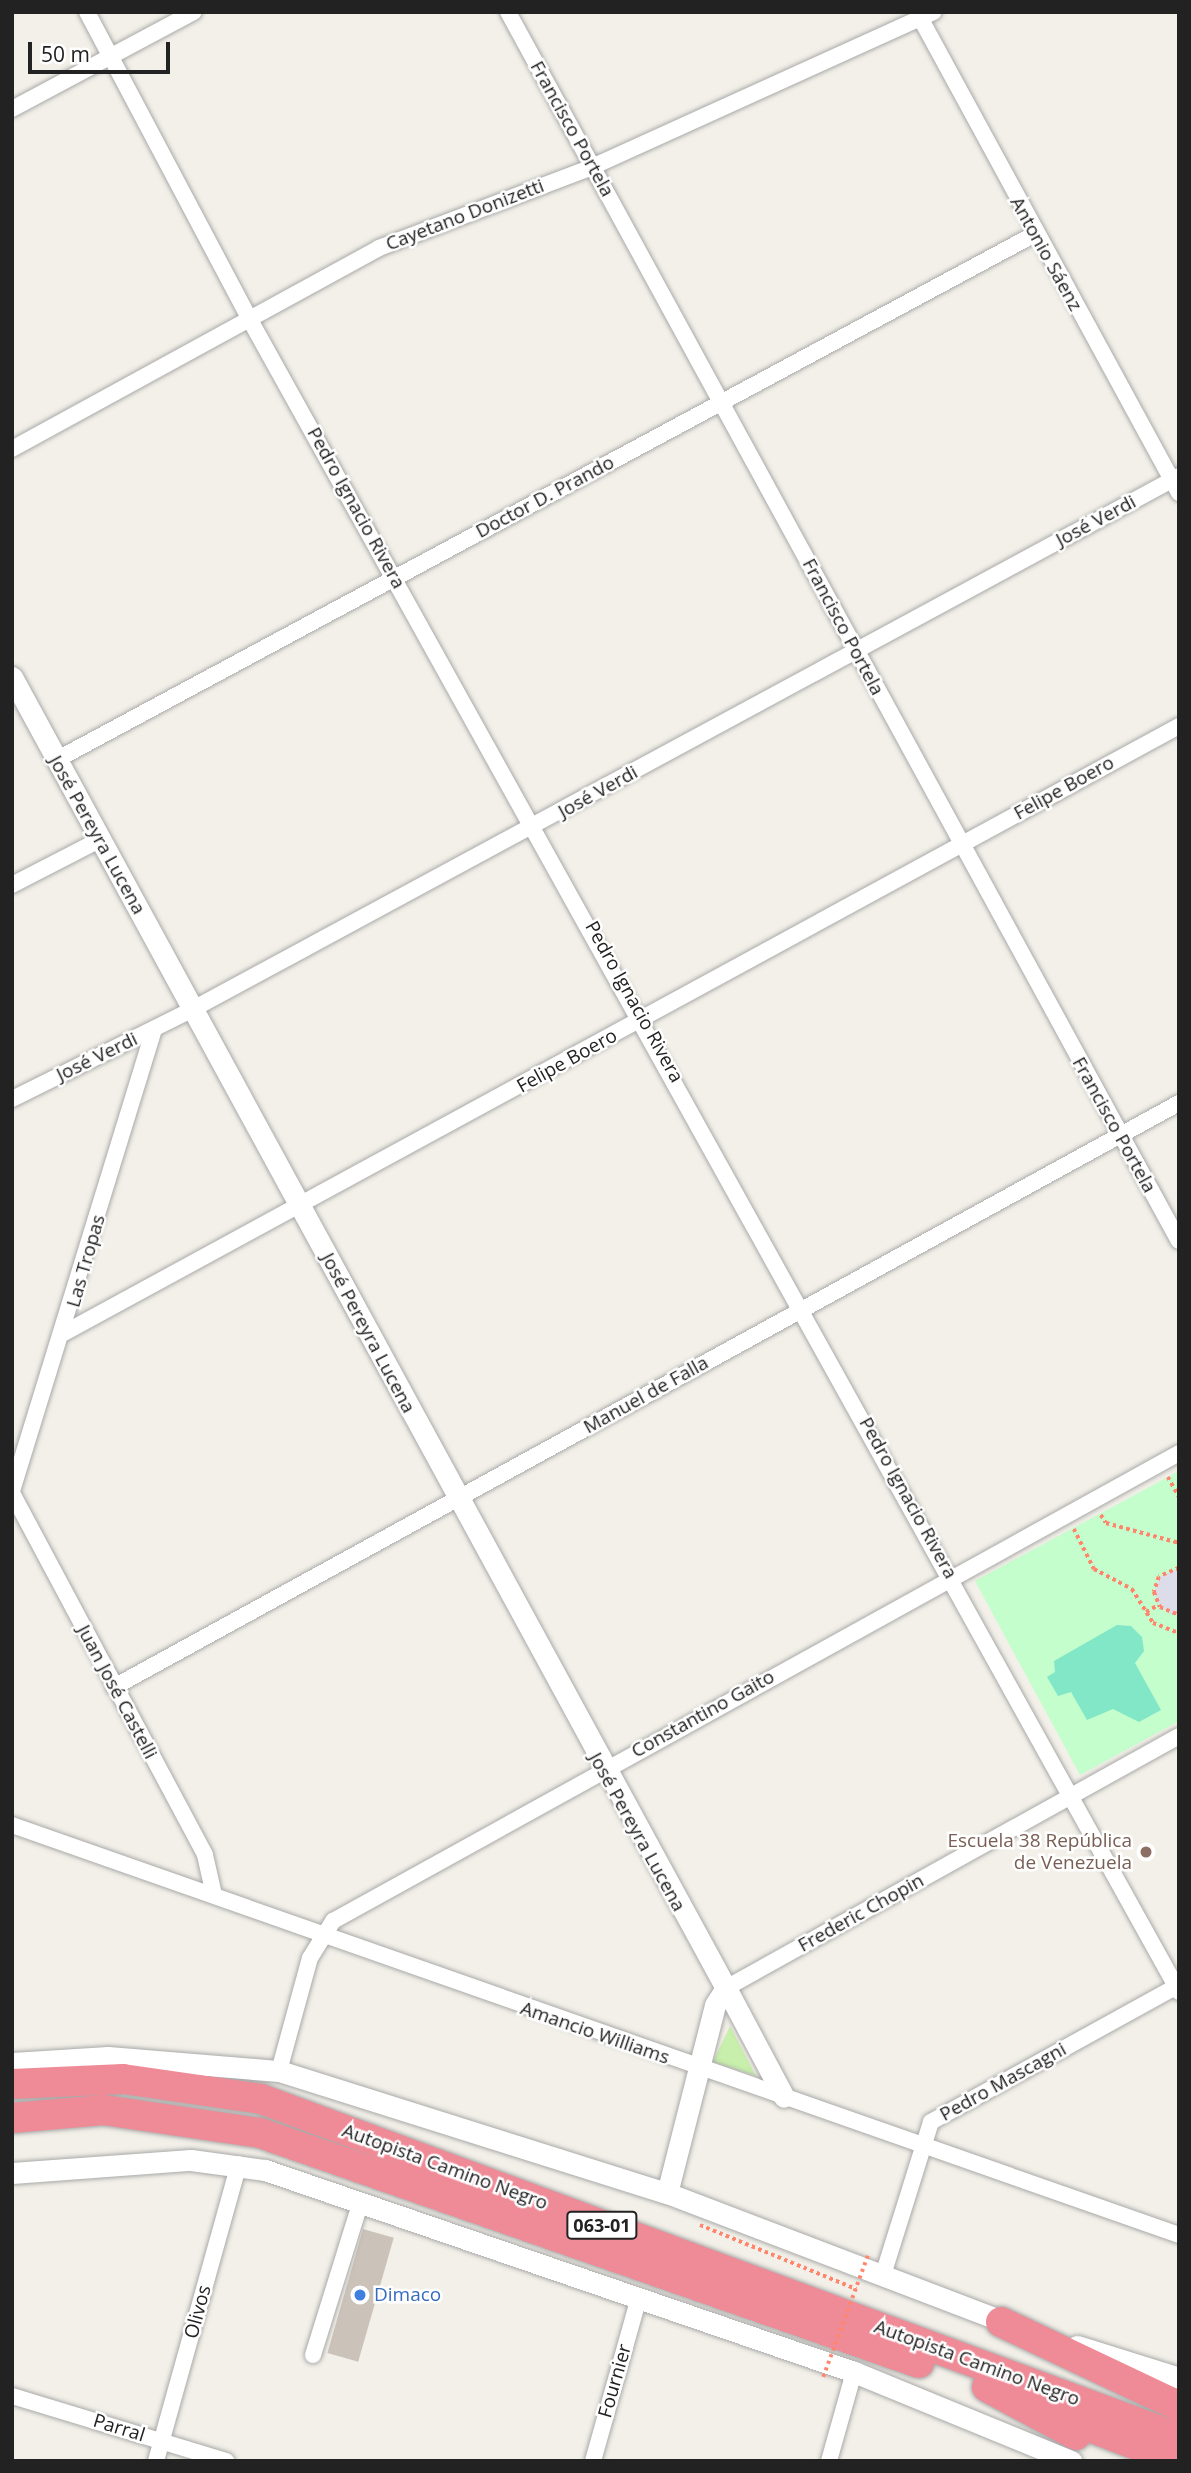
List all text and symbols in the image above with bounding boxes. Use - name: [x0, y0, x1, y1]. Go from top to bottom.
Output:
- scale bar: [32, 28, 173, 72]
- text: 50 m: [41, 40, 90, 68]
- street label: Francisco Portela: [525, 57, 619, 201]
- street label: Cayetano Donizetti: [383, 174, 547, 256]
- street label: Antonio Sáenz: [1005, 193, 1087, 315]
- street label: Pedro Ignacio Rivera: [302, 423, 410, 593]
- street label: Doctor D. Prando: [472, 451, 618, 543]
- street label: José Verdi: [1052, 490, 1140, 552]
- street label: Francisco Portela: [797, 555, 889, 699]
- street label: Felipe Boero: [1010, 751, 1118, 825]
- street label: José Pereyra Lucena: [44, 752, 150, 918]
- street label: José Verdi: [554, 761, 642, 823]
- street label: Pedro Ignacio Rivera: [580, 917, 688, 1087]
- street label: Felipe Boero: [513, 1024, 621, 1098]
- street label: José Verdi: [53, 1028, 141, 1086]
- street label: Francisco Portela: [1067, 1053, 1161, 1197]
- street label: Las Tropas: [62, 1212, 110, 1310]
- street label: José Pereyra Lucena: [316, 1249, 420, 1417]
- street label: Manuel de Falla: [580, 1351, 712, 1439]
- street label: Pedro Ignacio Rivera: [854, 1413, 962, 1583]
- street label: Juan José Castelli: [72, 1621, 162, 1763]
- street label: Constantino Gaito: [627, 1665, 779, 1763]
- street label: José Pereyra Lucena: [584, 1749, 690, 1915]
- place label: Escuela 38 República de Venezuela: [947, 1830, 1132, 1874]
- marker: Escuela 38 República de Venezuela: [1138, 1844, 1154, 1860]
- street label: Frederic Chopin: [794, 1869, 928, 1957]
- street label: Amancio Williams: [518, 1997, 672, 2069]
- street label: Pedro Mascagni: [936, 2038, 1070, 2126]
- street label: Autopista Camino Negro: [339, 2119, 551, 2215]
- road number: 063-01: [565, 2210, 639, 2239]
- street label: Olivos: [180, 2283, 216, 2341]
- place label: Dimaco: [374, 2284, 441, 2306]
- marker: Dimaco: [352, 2287, 368, 2303]
- street label: Autopista Camino Negro: [871, 2315, 1083, 2411]
- street label: Fournier: [594, 2342, 636, 2420]
- street label: Parral: [90, 2409, 148, 2447]

